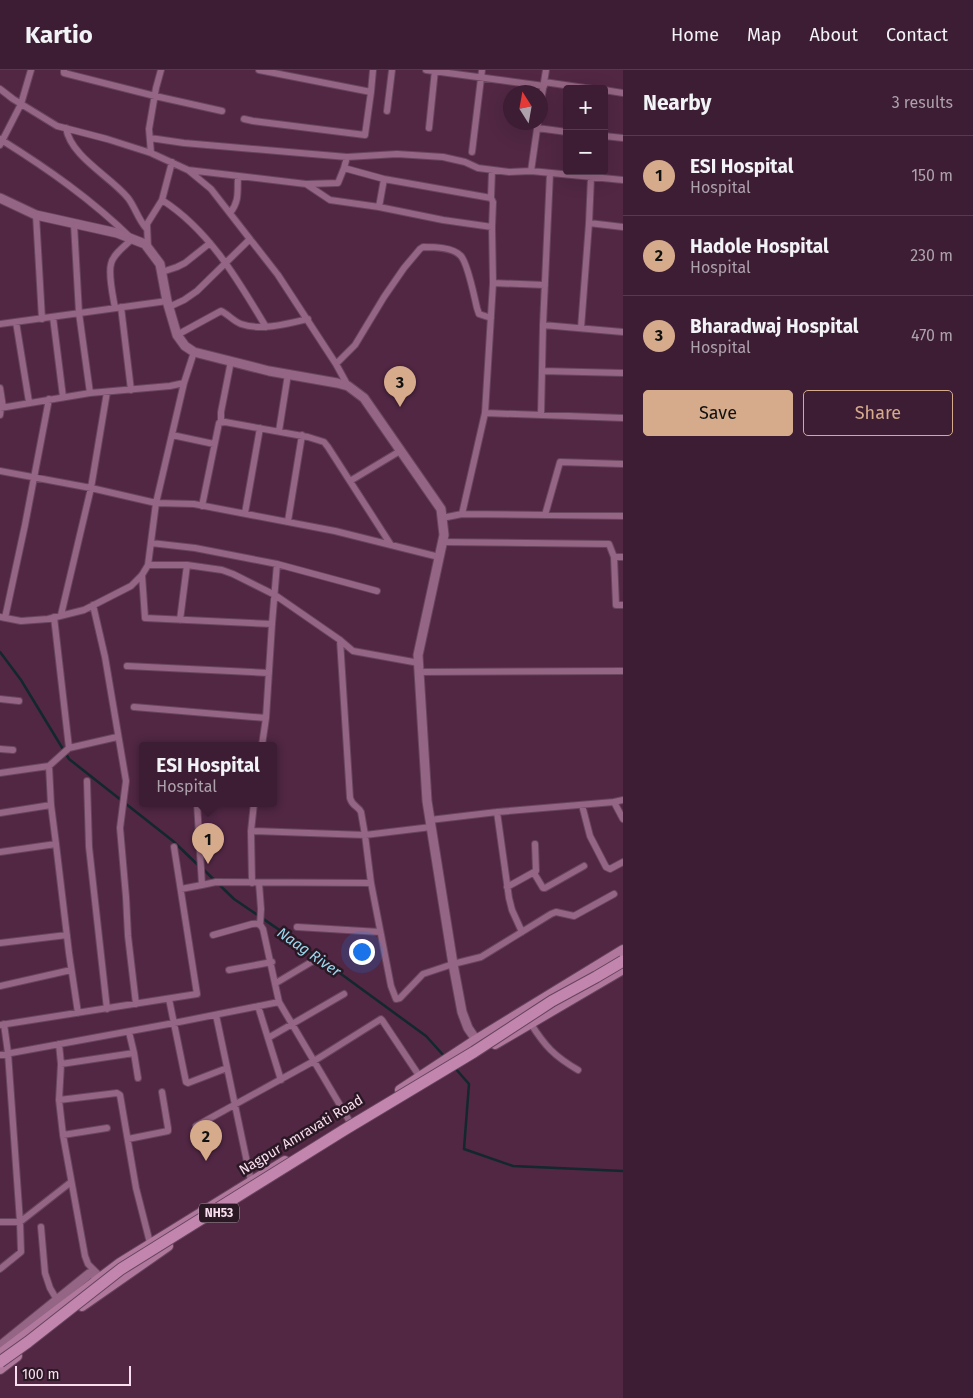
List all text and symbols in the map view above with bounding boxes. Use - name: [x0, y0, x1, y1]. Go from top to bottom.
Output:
- text: Kartio: [25, 21, 93, 49]
- text: Home: [671, 24, 719, 46]
- text: Map: [747, 24, 781, 46]
- text: About: [809, 24, 858, 46]
- text: Contact: [886, 24, 948, 46]
- north arrow: [503, 85, 548, 130]
- map controls: [563, 85, 608, 175]
- button: +: [563, 85, 608, 130]
- text: Nearby: [643, 90, 711, 116]
- text: 3 results: [892, 93, 953, 112]
- button: −: [563, 130, 608, 175]
- text: ESI Hospital: [690, 155, 793, 178]
- text: 1: [655, 166, 663, 185]
- text: 150 m: [911, 166, 953, 185]
- text: Hospital: [690, 178, 751, 197]
- text: Hadole Hospital: [690, 235, 829, 258]
- text: 2: [655, 246, 663, 265]
- text: 230 m: [910, 246, 953, 265]
- text: Hospital: [690, 258, 751, 277]
- text: Bharadwaj Hospital: [690, 315, 859, 338]
- text: 3: [655, 326, 663, 345]
- text: 470 m: [911, 326, 953, 345]
- text: Hospital: [690, 338, 751, 357]
- pin: 3: [384, 366, 416, 407]
- button: Save: [643, 390, 793, 436]
- button: Share: [803, 390, 953, 436]
- popup: [139, 742, 277, 807]
- text: ESI Hospital: [156, 754, 260, 777]
- text: Hospital: [156, 777, 217, 796]
- pin: 1: [192, 823, 224, 864]
- water label: Naag River: [274, 923, 345, 981]
- your location: [349, 939, 375, 965]
- street label: Nagpur Amravati Road: [236, 1091, 366, 1179]
- pin: 2: [190, 1120, 222, 1161]
- road number: NH53: [199, 1204, 239, 1222]
- scale bar: [15, 1363, 131, 1386]
- text: 100 m: [22, 1366, 59, 1383]

